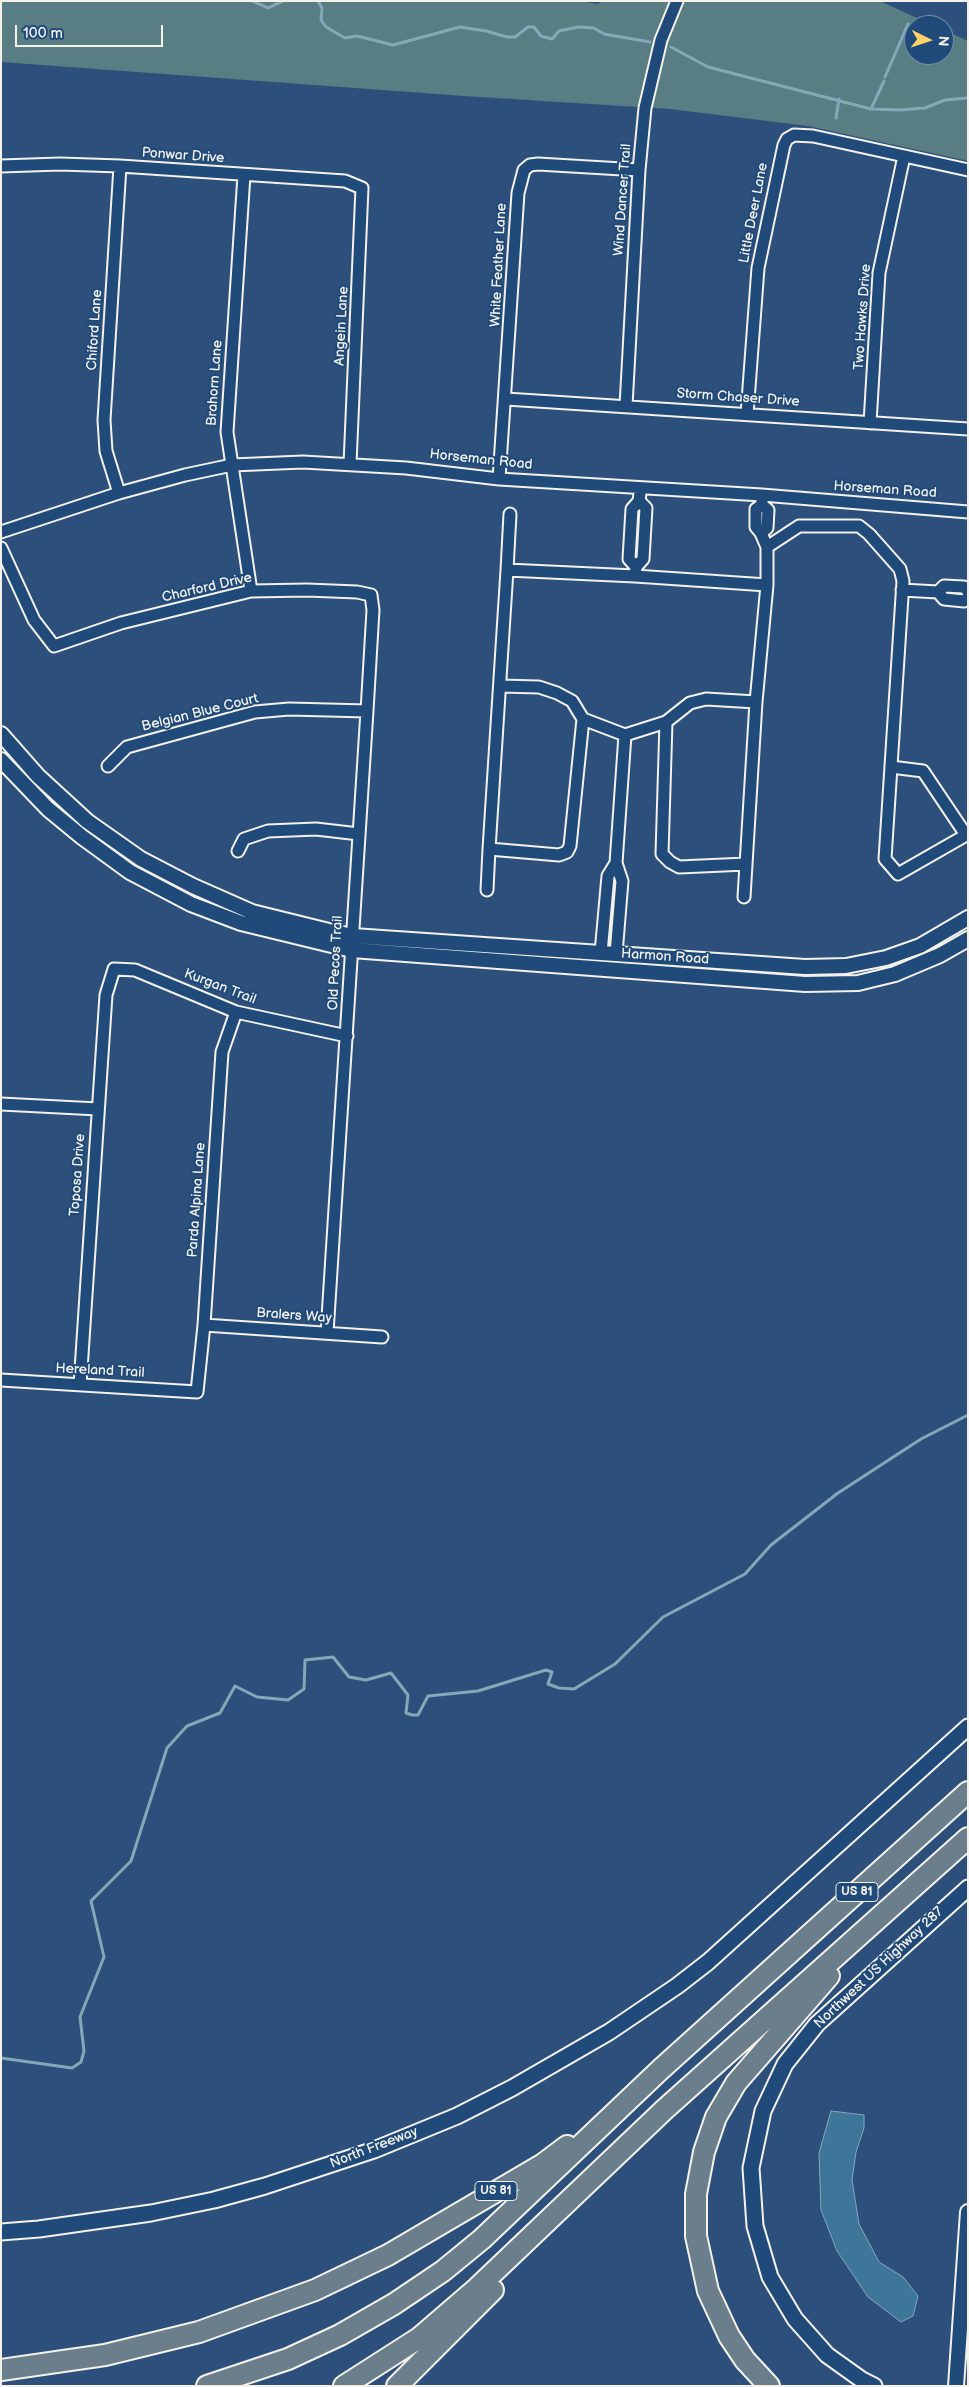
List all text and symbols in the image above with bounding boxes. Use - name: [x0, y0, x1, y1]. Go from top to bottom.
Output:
- scale bar: [18, 15, 165, 47]
- north arrow: [904, 15, 954, 65]
- text: 100 m: [23, 24, 63, 43]
- text: N: [935, 35, 952, 47]
- street label: Wind Dancer Trail: [611, 143, 635, 257]
- street label: Ponwar Drive: [141, 145, 225, 167]
- street label: Little Deer Lane: [736, 161, 772, 265]
- street label: White Feather Lane: [487, 202, 511, 328]
- street label: Two Hawks Drive: [851, 263, 875, 371]
- street label: Angein Lane: [332, 286, 352, 366]
- street label: Chiford Lane: [84, 289, 106, 371]
- street label: Brahorn Lane: [204, 339, 226, 427]
- street label: Storm Chaser Drive: [676, 385, 800, 411]
- street label: Horseman Road: [429, 446, 533, 474]
- street label: Horseman Road: [833, 478, 937, 502]
- street label: Charford Drive: [160, 569, 254, 607]
- street label: Belgian Blue Court: [140, 690, 260, 736]
- street label: Old Pecos Trail: [325, 915, 347, 1011]
- street label: Harmon Road: [620, 946, 710, 968]
- street label: Kurgan Trail: [182, 966, 258, 1008]
- street label: Toposa Drive: [67, 1133, 89, 1217]
- street label: Parda Alpina Lane: [185, 1142, 209, 1258]
- street label: Bralers Way: [256, 1305, 332, 1327]
- street label: Hereland Trail: [55, 1360, 145, 1382]
- road number: US 81: [836, 1882, 878, 1901]
- street label: Northwest US Highway 287: [811, 1904, 947, 2032]
- street label: North Freeway: [328, 2124, 420, 2172]
- road number: US 81: [475, 2182, 517, 2200]

